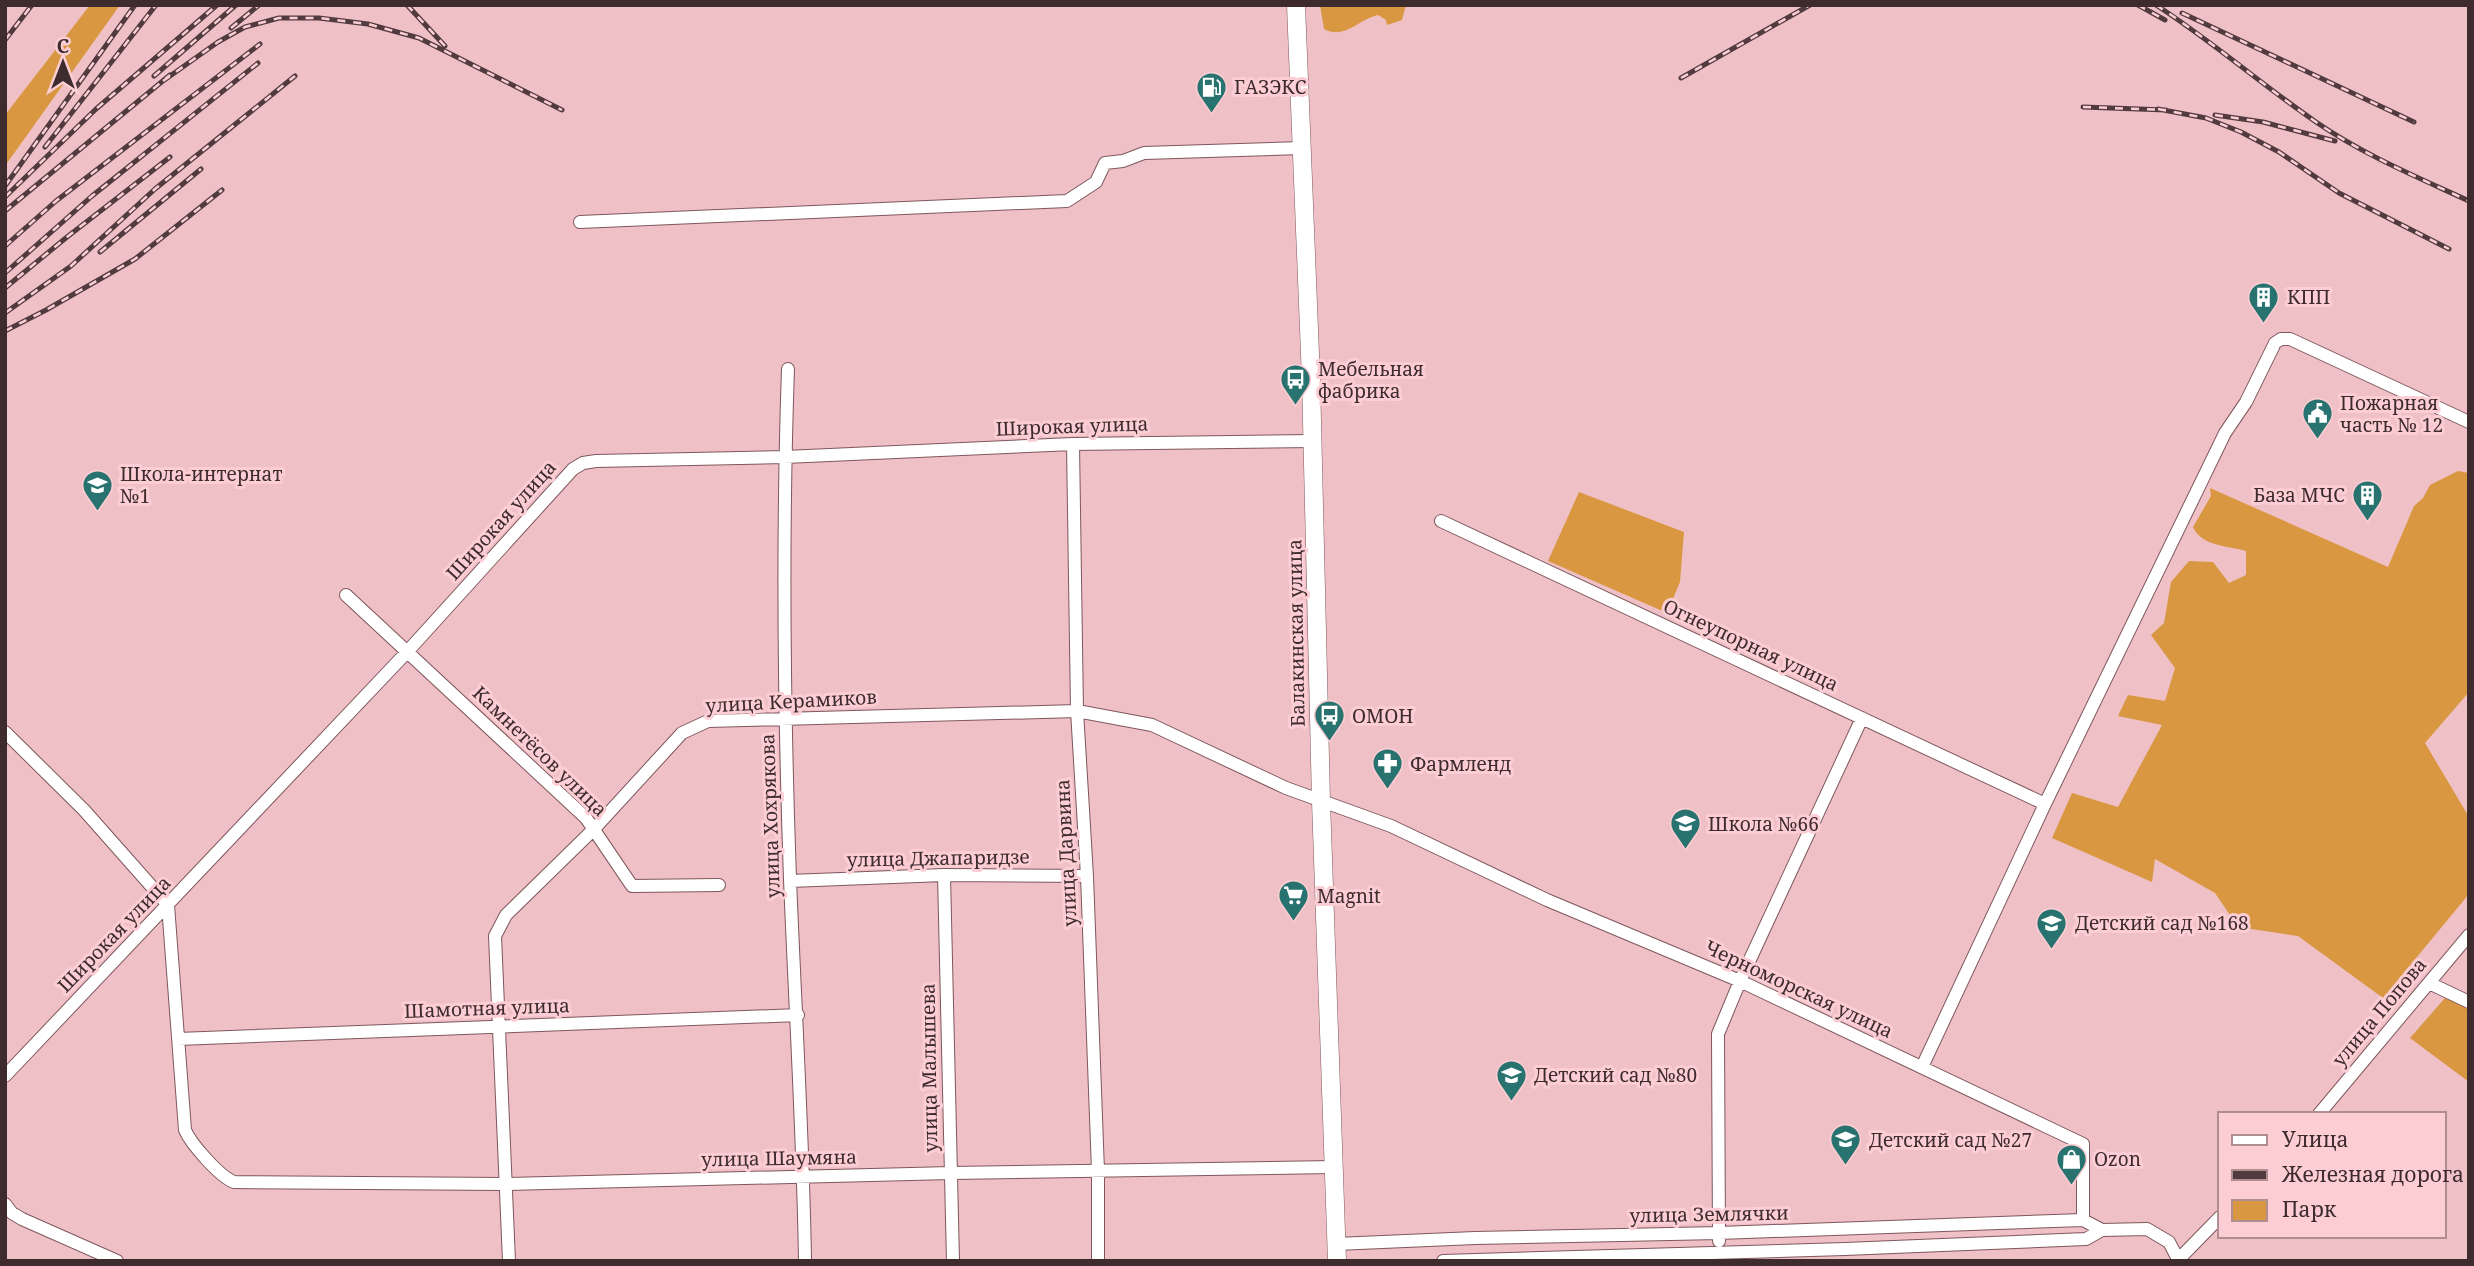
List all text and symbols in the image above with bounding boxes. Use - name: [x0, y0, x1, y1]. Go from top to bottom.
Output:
- north arrow: [28, 28, 98, 98]
- text: С: [57, 33, 69, 59]
- fuel station icon: ГАЗЭКС: [1194, 70, 1228, 114]
- place label: ГАЗЭКС: [1234, 74, 1306, 100]
- building icon: КПП: [2247, 280, 2281, 324]
- place label: КПП: [2287, 284, 2330, 310]
- place label: Мебельная фабрика: [1318, 356, 1424, 404]
- bus stop icon: Мебельная фабрика: [1278, 363, 1312, 407]
- place label: Пожарная часть № 12: [2340, 390, 2443, 438]
- public building icon: Пожарная часть № 12: [2300, 397, 2334, 441]
- street label: Широкая улица: [995, 410, 1149, 442]
- street label: Широкая улица: [440, 455, 562, 585]
- place label: Школа-интернат №1: [120, 461, 283, 509]
- school or university icon: Школа-интернат №1: [80, 468, 114, 512]
- building icon: База МЧС: [2351, 478, 2385, 522]
- place label: База МЧС: [2253, 482, 2345, 508]
- street label: Балакинская улица: [1281, 539, 1311, 727]
- street label: Огнеупорная улица: [1659, 593, 1843, 697]
- street label: Камнетёсов улица: [467, 680, 613, 822]
- street label: улица Керамиков: [705, 684, 877, 718]
- bus stop icon: ОМОН: [1312, 699, 1346, 743]
- place label: ОМОН: [1352, 703, 1413, 729]
- street label: улица Хохрякова: [754, 733, 786, 899]
- pharmacy icon: Фармленд: [1370, 747, 1404, 791]
- place label: Фармленд: [1410, 751, 1511, 777]
- street label: улица Дарвина: [1049, 779, 1083, 927]
- school or university icon: Школа №66: [1668, 807, 1702, 851]
- place label: Школа №66: [1708, 811, 1819, 837]
- street label: улица Джапаридзе: [846, 843, 1030, 873]
- street label: Широкая улица: [52, 870, 176, 998]
- supermarket icon: Magnit: [1277, 879, 1311, 923]
- place label: Magnit: [1317, 883, 1381, 909]
- school or university icon: Детский сад №168: [2035, 906, 2069, 950]
- place label: Детский сад №168: [2075, 910, 2249, 936]
- street label: Черноморская улица: [1701, 934, 1897, 1044]
- street label: улица Попова: [2326, 952, 2432, 1072]
- street label: улица Малышева: [915, 983, 943, 1153]
- street label: Шамотная улица: [404, 992, 570, 1024]
- school or university icon: Детский сад №80: [1494, 1058, 1528, 1102]
- place label: Детский сад №80: [1534, 1062, 1697, 1088]
- legend: [2218, 1112, 2446, 1238]
- school or university icon: Детский сад №27: [1829, 1123, 1863, 1167]
- text: Улица: [2282, 1125, 2349, 1153]
- place label: Детский сад №27: [1869, 1127, 2032, 1153]
- shop icon: Ozon: [2054, 1142, 2088, 1186]
- street label: улица Шаумяна: [701, 1144, 857, 1172]
- place label: Ozon: [2094, 1146, 2141, 1172]
- text: Железная дорога: [2281, 1160, 2464, 1188]
- text: Парк: [2282, 1195, 2337, 1223]
- street label: улица Землячки: [1629, 1200, 1789, 1228]

